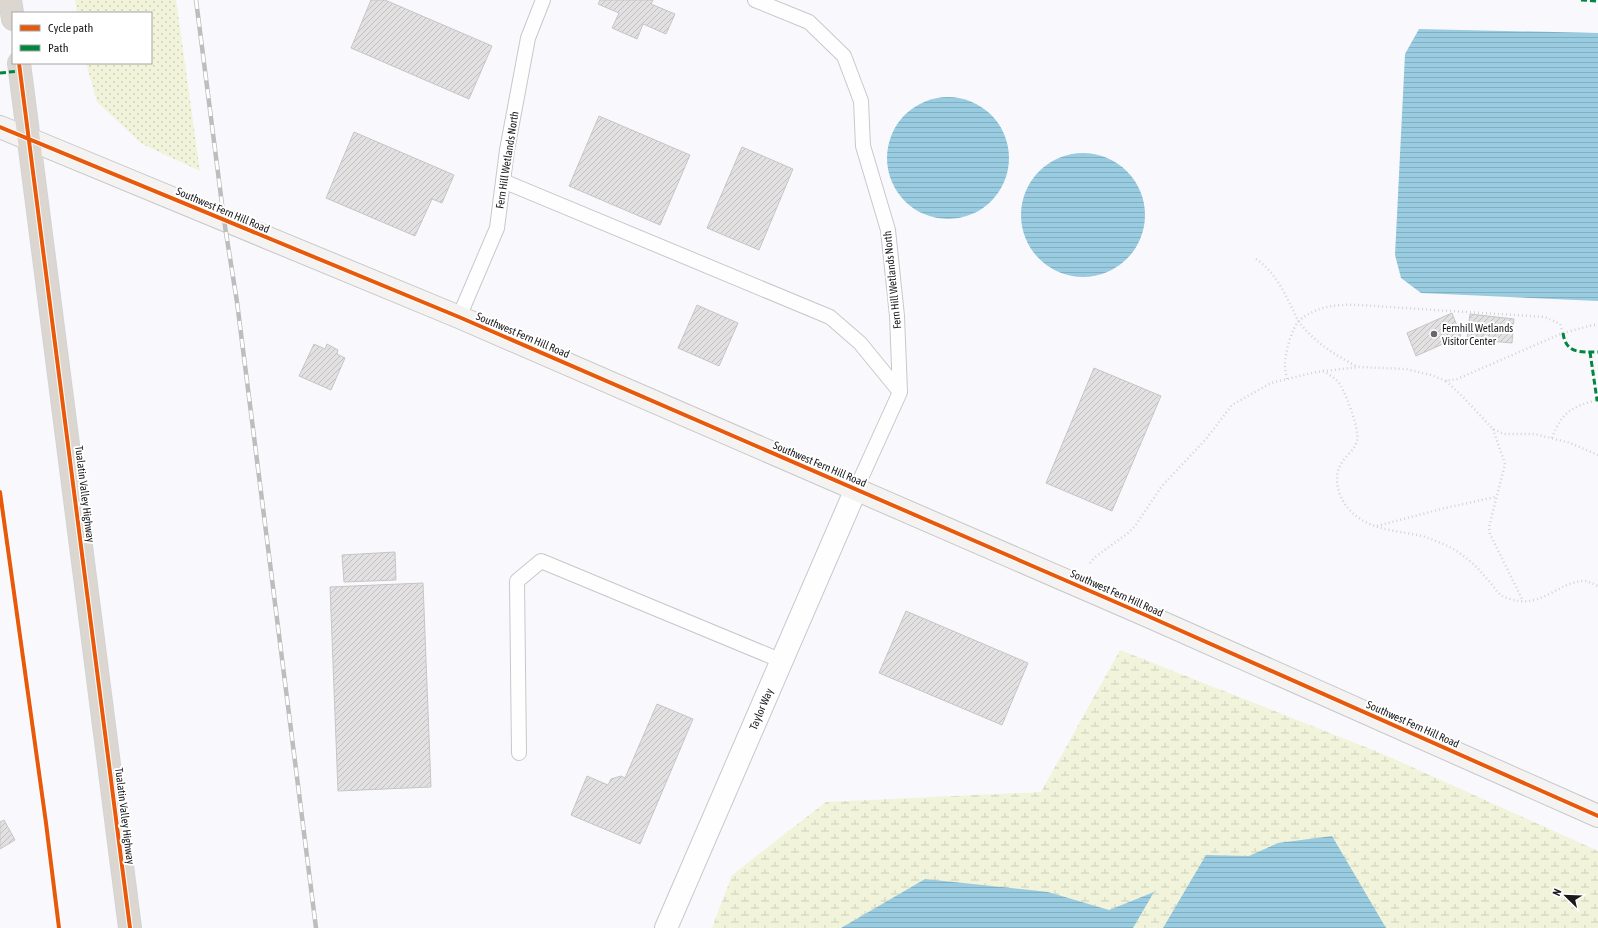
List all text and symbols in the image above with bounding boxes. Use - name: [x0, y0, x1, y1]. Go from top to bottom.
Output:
- legend: [12, 12, 152, 64]
- text: Cycle path: [48, 21, 93, 35]
- text: Path: [48, 41, 69, 55]
- street label: Fern Hill Wetlands North: [493, 110, 521, 210]
- street label: Southwest Fern Hill Road: [175, 185, 271, 235]
- street label: Fern Hill Wetlands North: [881, 230, 903, 330]
- street label: Southwest Fern Hill Road: [475, 310, 571, 360]
- place label: Fernhill Wetlands Visitor Center: [1442, 322, 1513, 347]
- marker: Fernhill Wetlands Visitor Center: [1429, 329, 1439, 339]
- street label: Southwest Fern Hill Road: [772, 439, 868, 489]
- street label: Tualatin Valley Highway: [73, 445, 97, 543]
- street label: Southwest Fern Hill Road: [1069, 567, 1165, 619]
- street label: Taylor Way: [747, 686, 775, 731]
- street label: Southwest Fern Hill Road: [1365, 698, 1461, 750]
- street label: Tualatin Valley Highway: [113, 767, 137, 865]
- north arrow: [1546, 876, 1586, 916]
- text: N: [1550, 887, 1564, 897]

